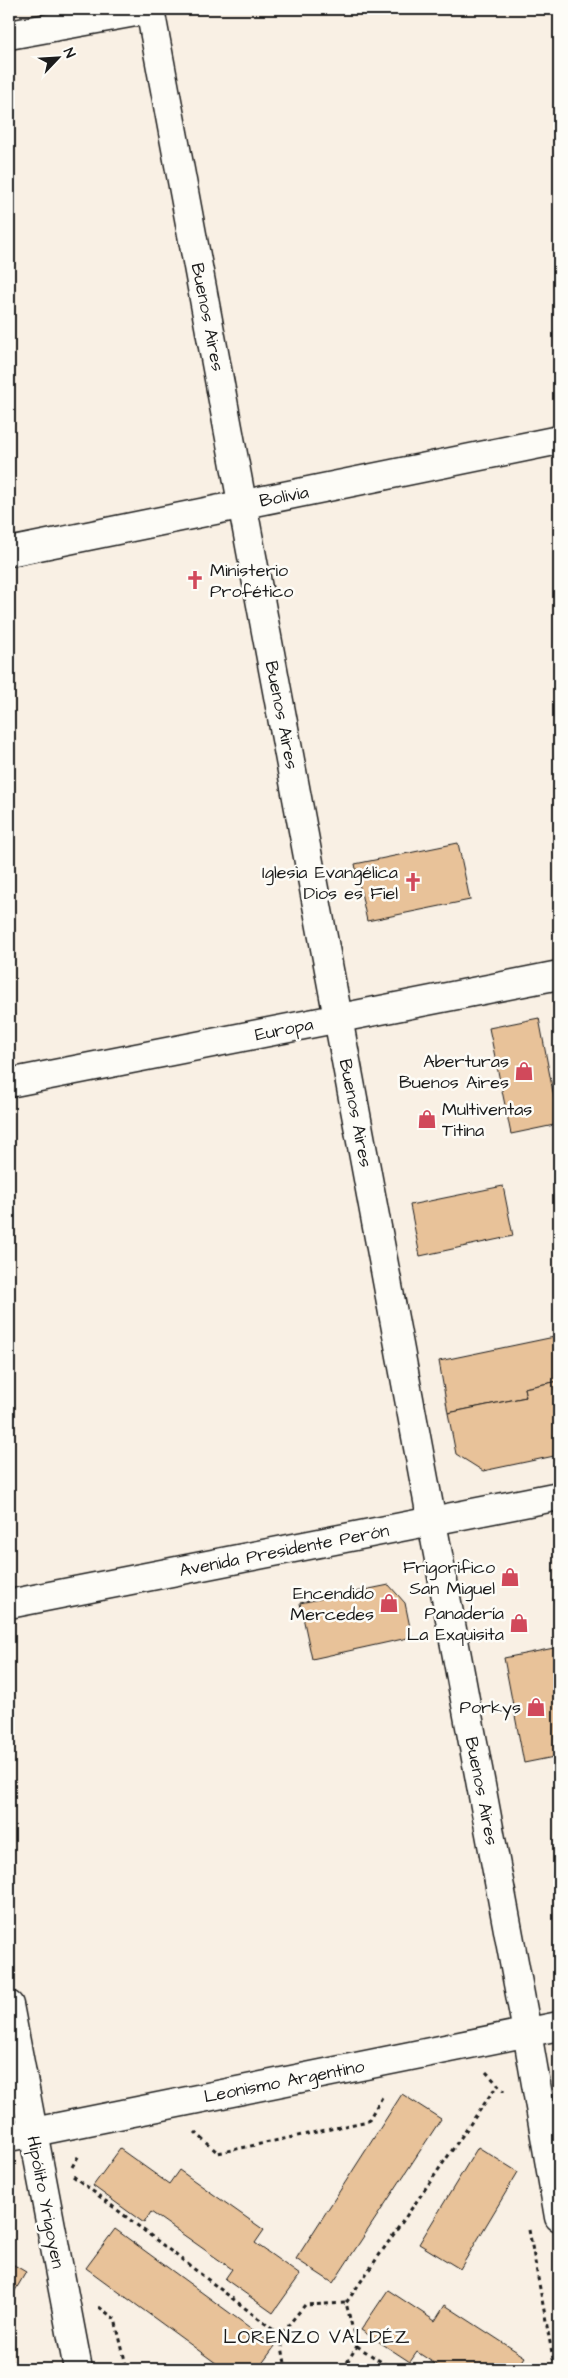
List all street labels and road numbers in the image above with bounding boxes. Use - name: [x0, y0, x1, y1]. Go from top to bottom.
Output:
- street label: Buenos Aires: [185, 261, 230, 373]
- street label: Bolivia: [257, 479, 311, 514]
- street label: Buenos Aires: [259, 659, 304, 771]
- street label: Europa: [253, 1012, 315, 1047]
- street label: Buenos Aires: [333, 1057, 378, 1169]
- street label: Avenida Presidente Perón: [177, 1518, 391, 1583]
- street label: Buenos Aires: [459, 1735, 504, 1847]
- street label: Leonismo Argentino: [202, 2054, 367, 2110]
- street label: Hipólito Yrigoyen: [19, 2134, 71, 2271]

